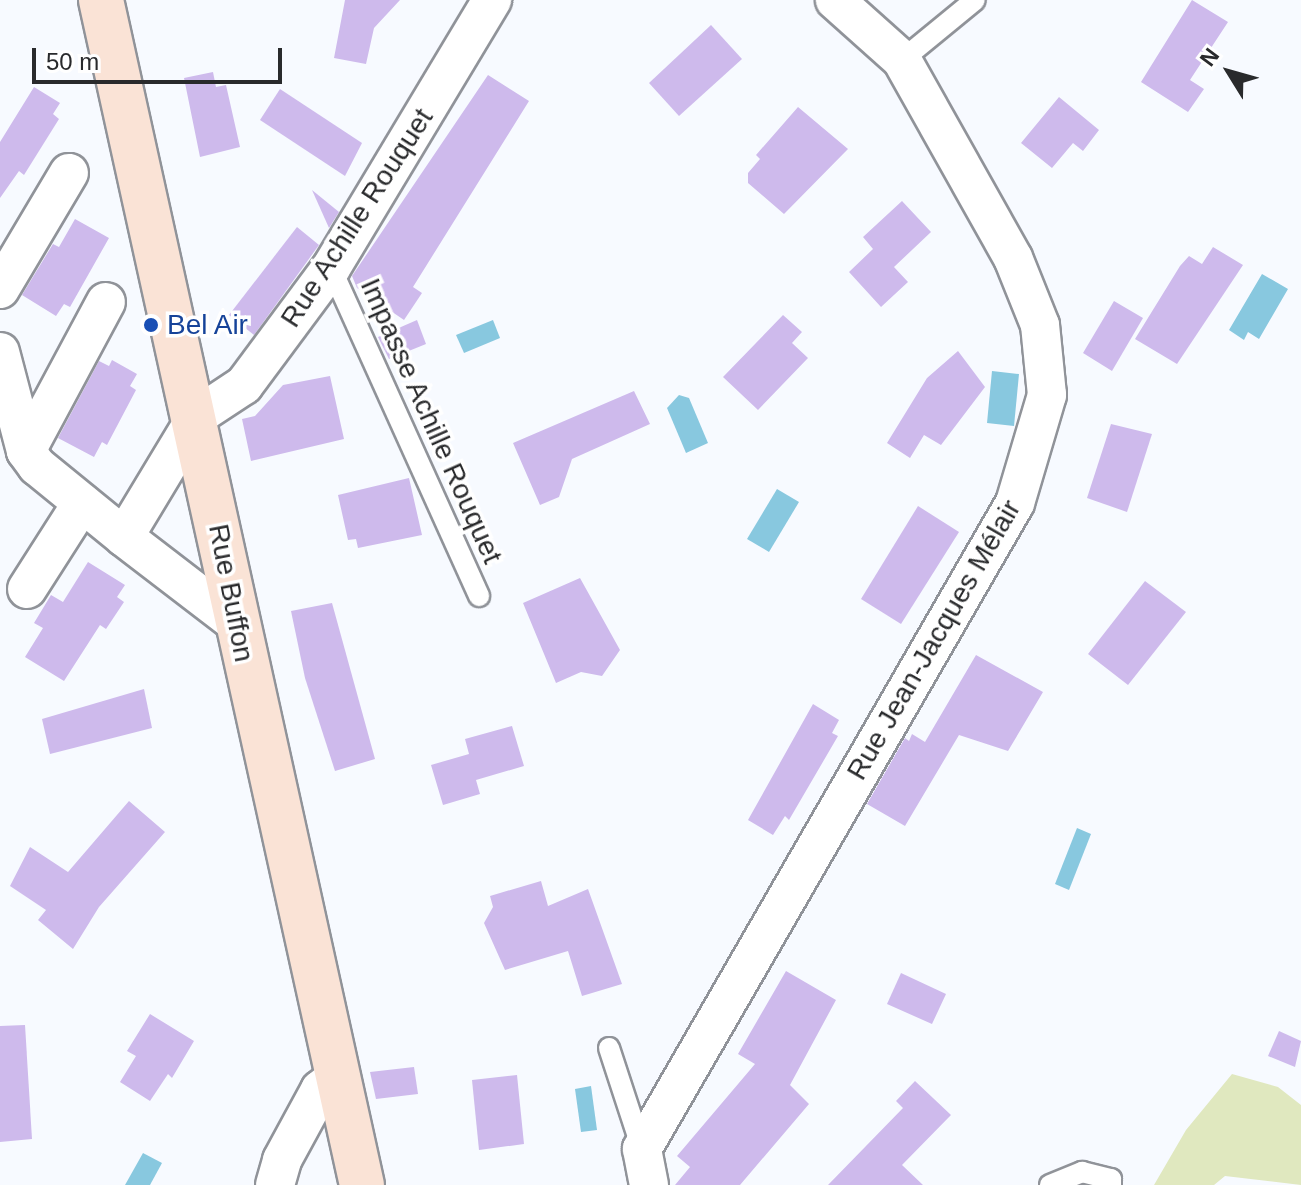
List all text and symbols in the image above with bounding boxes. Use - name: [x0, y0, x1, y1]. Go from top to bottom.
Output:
- scale bar: [36, 32, 286, 82]
- north arrow: [1189, 32, 1269, 112]
- text: N: [1195, 43, 1224, 71]
- text: 50 m: [46, 48, 99, 75]
- street label: Rue Achille Rouquet: [273, 102, 441, 334]
- street label: Impasse Achille Rouquet: [353, 273, 509, 569]
- place label: Bel Air: [167, 308, 249, 342]
- marker: Bel Air: [142, 316, 160, 334]
- street label: Rue Jean-Jacques Mélair: [840, 494, 1028, 786]
- street label: Rue Buffon: [201, 521, 261, 665]

